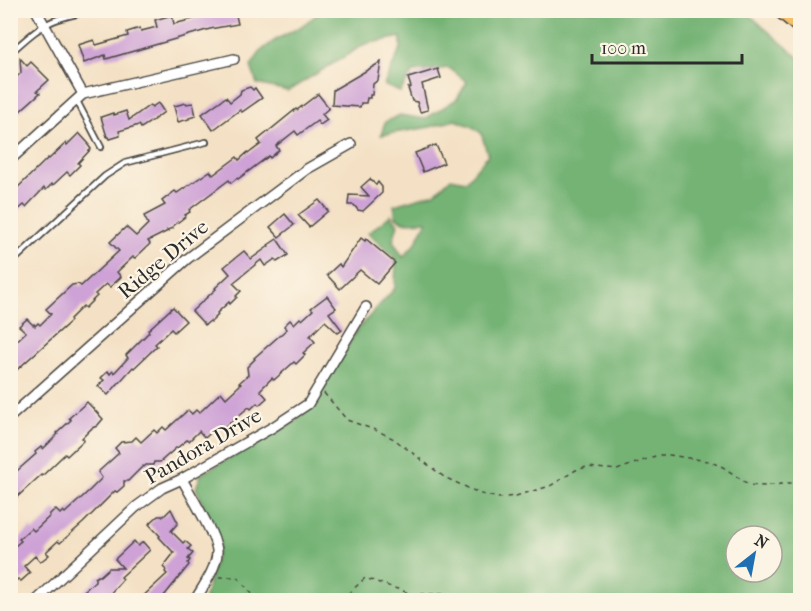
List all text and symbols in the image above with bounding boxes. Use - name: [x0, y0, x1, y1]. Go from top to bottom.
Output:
- scale bar: [592, 27, 742, 65]
- text: 100 m: [601, 38, 646, 59]
- street label: Ridge Drive: [113, 214, 213, 304]
- street label: Pandora Drive: [140, 403, 266, 489]
- north arrow: [724, 524, 784, 584]
- text: N: [751, 530, 772, 553]

